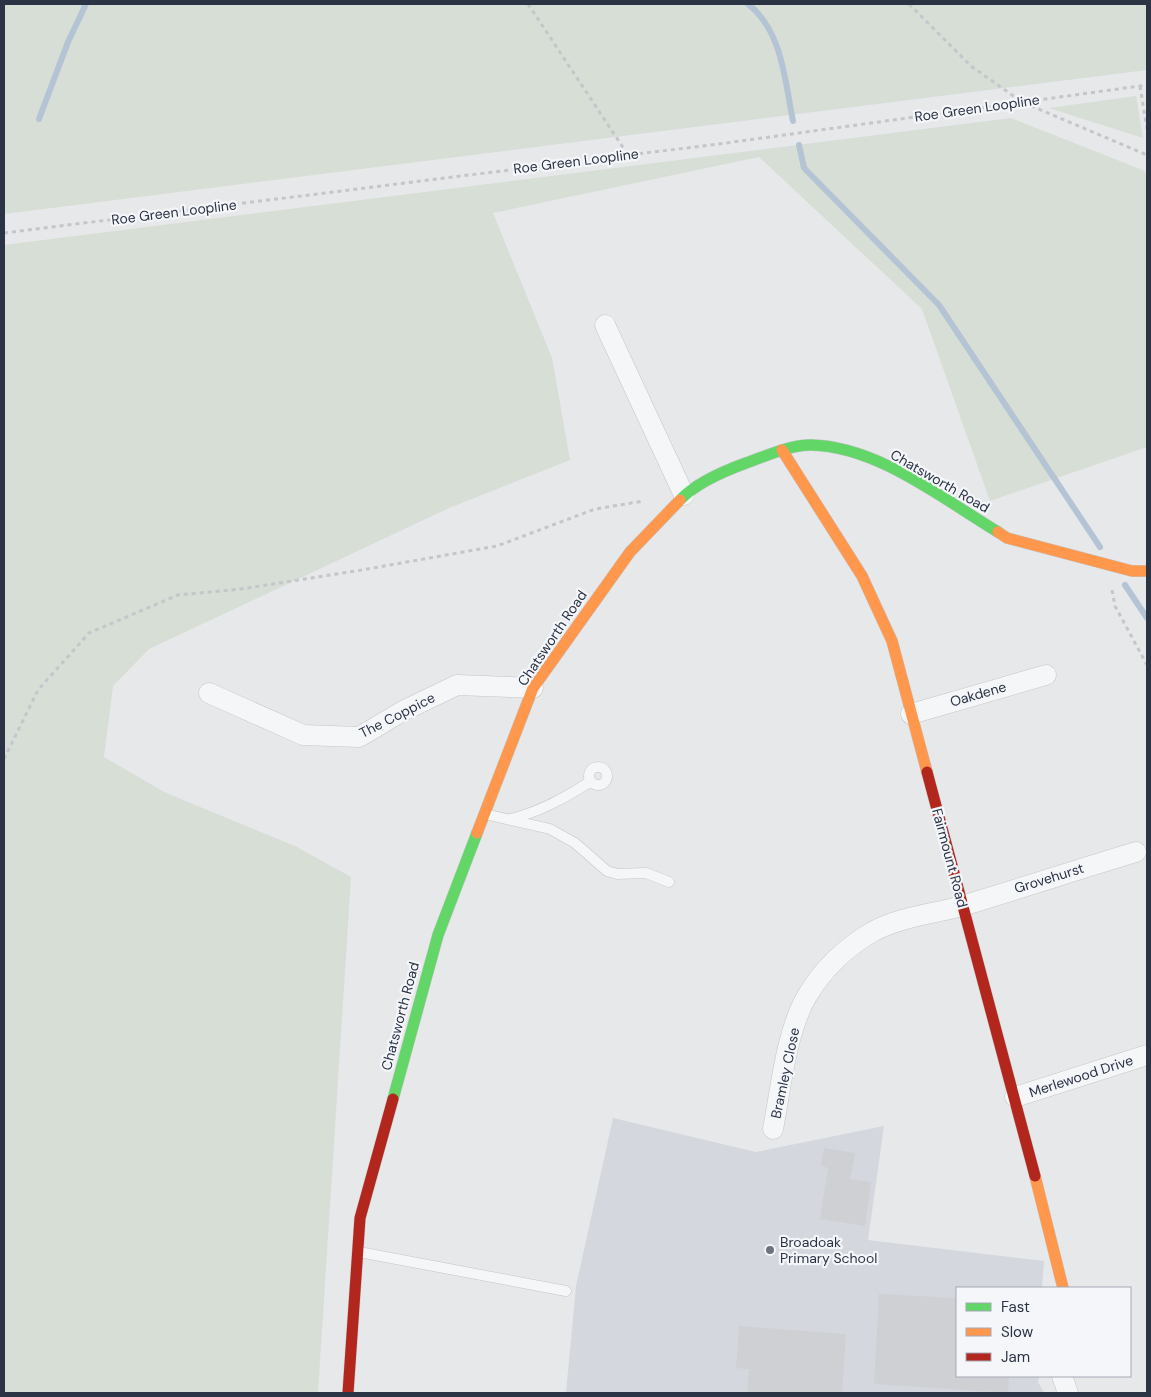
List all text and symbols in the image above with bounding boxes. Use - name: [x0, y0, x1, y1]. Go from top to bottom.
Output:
- street label: Roe Green Loopline: [913, 90, 1041, 126]
- street label: Roe Green Loopline: [512, 144, 640, 178]
- street label: Roe Green Loopline: [110, 195, 238, 229]
- street label: Chatsworth Road: [887, 445, 993, 517]
- street label: Chatsworth Road: [513, 587, 591, 689]
- street label: Oakdene: [948, 677, 1008, 711]
- street label: The Coppice: [356, 688, 438, 742]
- street label: Fairmount Road: [928, 806, 972, 910]
- street label: Grovehurst: [1012, 859, 1086, 897]
- street label: Chatsworth Road: [377, 960, 423, 1072]
- street label: Bramley Close: [767, 1026, 803, 1120]
- street label: Merlewood Drive: [1027, 1051, 1135, 1101]
- place label: Broadoak Primary School: [780, 1233, 877, 1267]
- marker: Broadoak Primary School: [764, 1244, 776, 1256]
- legend: [956, 1287, 1131, 1377]
- text: Fast: [1001, 1297, 1030, 1317]
- text: Slow: [1001, 1322, 1034, 1342]
- text: Jam: [1001, 1347, 1030, 1367]

